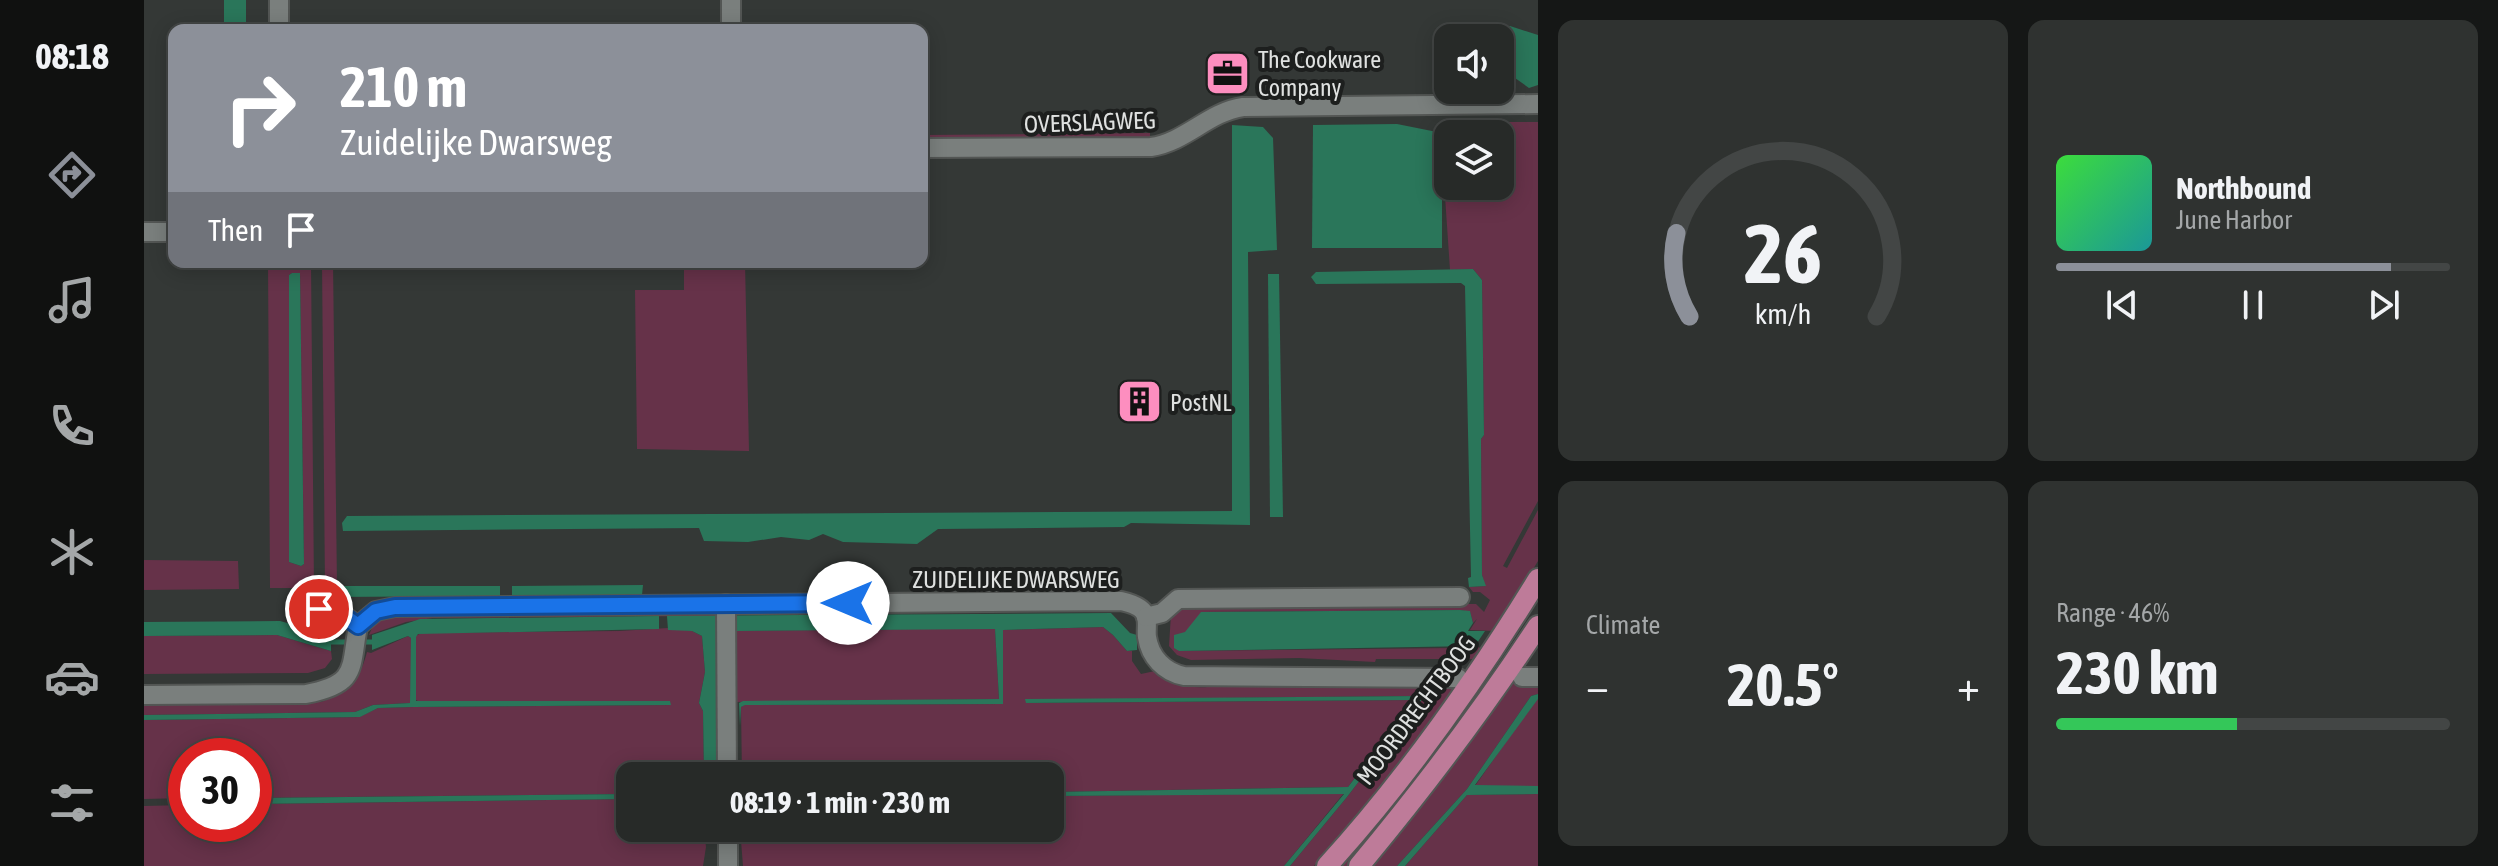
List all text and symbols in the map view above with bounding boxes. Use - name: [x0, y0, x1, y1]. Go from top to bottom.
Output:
- map controls: [1434, 24, 1514, 200]
- button: sound: [1434, 24, 1514, 104]
- text: 08:18: [35, 35, 109, 77]
- place label: The Cookware Company: [1258, 46, 1381, 101]
- office icon: The Cookware Company: [1203, 49, 1251, 97]
- text: 210 m: [340, 55, 467, 119]
- icon: right: [208, 56, 312, 160]
- street label: OVERSLAGWEG: [1024, 106, 1156, 138]
- button: layers: [1434, 120, 1514, 200]
- text: Zuidelijke Dwarsweg: [340, 121, 612, 163]
- icon: directions: [44, 147, 100, 203]
- text: Northbound: [2176, 171, 2311, 205]
- text: 26: [1744, 204, 1822, 300]
- text: June Harbor: [2176, 205, 2292, 235]
- icon: arrive: [279, 208, 323, 252]
- text: Then: [208, 213, 263, 247]
- icon: music: [44, 272, 100, 328]
- icon: previous: [2100, 283, 2144, 327]
- icon: pause: [2231, 283, 2275, 327]
- icon: next: [2362, 283, 2406, 327]
- text: km/h: [1755, 297, 1811, 330]
- building icon: PostNL: [1115, 378, 1163, 426]
- place label: PostNL: [1170, 389, 1232, 416]
- icon: phone: [44, 398, 100, 454]
- icon: climate: [44, 524, 100, 580]
- position arrow: [806, 561, 890, 645]
- street label: ZUIDELIJKE DWARSWEG: [912, 566, 1120, 593]
- pin: [285, 575, 353, 643]
- icon: arrive: [297, 587, 341, 631]
- text: Range · 46%: [2056, 598, 2169, 628]
- text: Climate: [1586, 610, 1660, 640]
- street label: MOORDRECHTBOOG: [1351, 630, 1481, 790]
- text: 230 km: [2056, 638, 2218, 707]
- icon: car: [44, 649, 100, 705]
- text: 20.5°: [1727, 650, 1839, 719]
- text: −: [1586, 660, 1609, 710]
- text: +: [1957, 660, 1980, 710]
- speed limit sign: 30: [168, 738, 272, 842]
- icon: filters: [44, 775, 100, 831]
- text: 08:19 · 1 min · 230 m: [730, 785, 950, 819]

